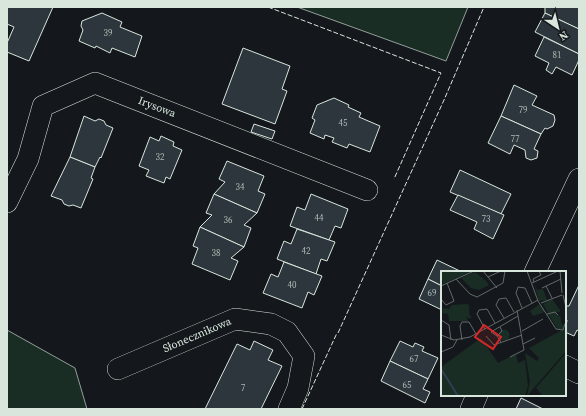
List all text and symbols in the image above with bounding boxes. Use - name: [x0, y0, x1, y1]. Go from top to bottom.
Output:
- north arrow: [538, 8, 578, 48]
- house number: 39: [103, 27, 113, 39]
- text: N: [556, 27, 571, 44]
- house number: 81: [552, 49, 562, 61]
- street label: Irysowa: [136, 93, 178, 121]
- house number: 79: [518, 104, 528, 116]
- house number: 45: [338, 117, 348, 129]
- house number: 77: [510, 133, 520, 145]
- house number: 32: [155, 151, 165, 163]
- house number: 34: [235, 181, 245, 193]
- house number: 44: [314, 212, 324, 224]
- house number: 73: [481, 213, 491, 225]
- house number: 36: [223, 214, 233, 226]
- house number: 42: [301, 245, 311, 257]
- house number: 38: [211, 247, 221, 259]
- inset map: [441, 271, 566, 396]
- house number: 40: [287, 279, 297, 291]
- house number: 69: [427, 287, 437, 299]
- street label: Słonecznikowa: [160, 314, 234, 356]
- house number: 67: [409, 353, 419, 365]
- house number: 65: [402, 379, 412, 391]
- house number: 7: [241, 382, 246, 394]

